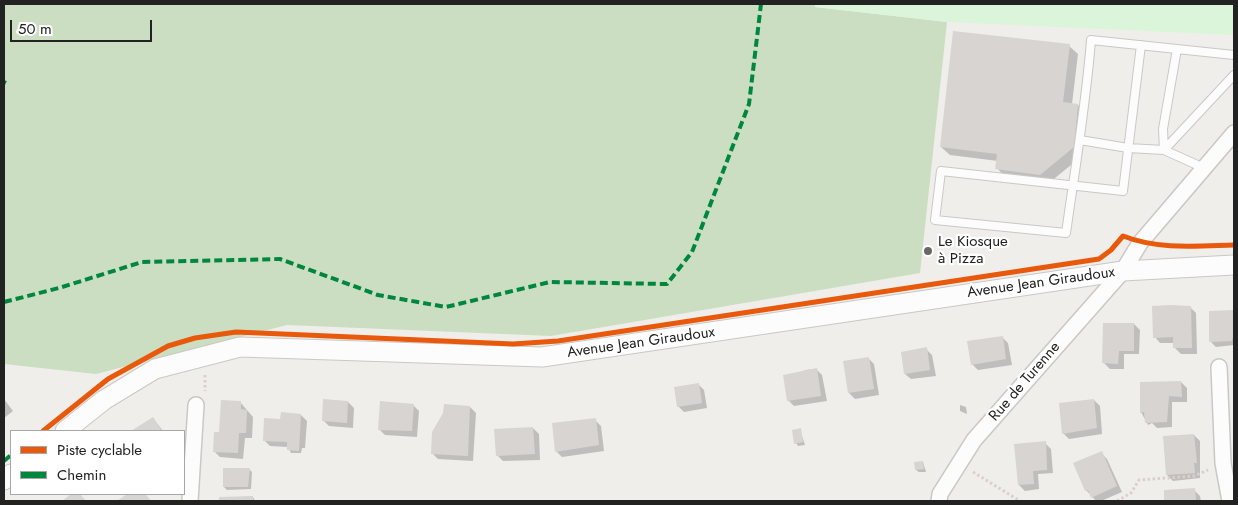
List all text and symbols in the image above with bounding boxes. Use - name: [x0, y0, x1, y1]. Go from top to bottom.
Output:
- scale bar: [12, 10, 155, 42]
- text: 50 m: [18, 18, 52, 40]
- place label: Le Kiosque à Pizza: [938, 233, 1008, 268]
- marker: Le Kiosque à Pizza: [922, 245, 934, 257]
- street label: Avenue Jean Giraudoux: [966, 264, 1116, 302]
- street label: Avenue Jean Giraudoux: [566, 324, 716, 362]
- street label: Rue de Turenne: [986, 339, 1064, 425]
- legend: [10, 430, 185, 495]
- text: Piste cyclable: [57, 439, 142, 461]
- text: Chemin: [57, 464, 106, 486]

